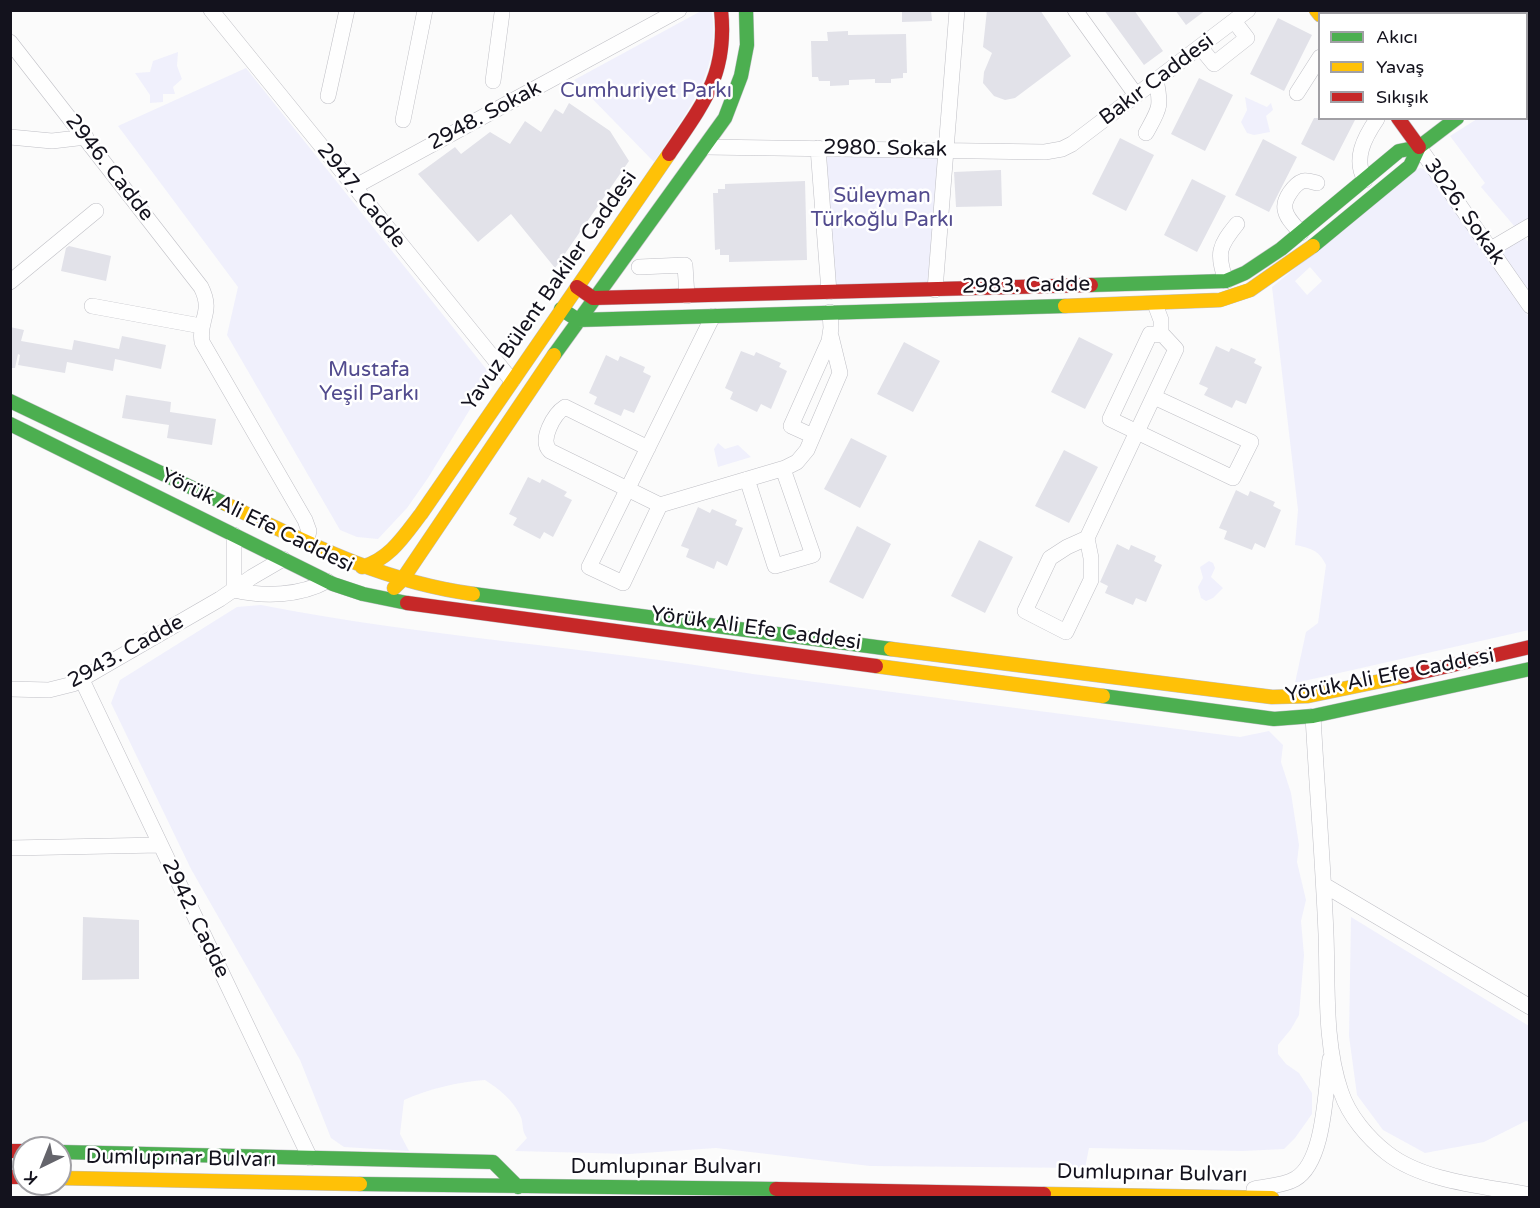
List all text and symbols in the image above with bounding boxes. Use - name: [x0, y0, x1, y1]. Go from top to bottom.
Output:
- legend: [1318, 12, 1528, 120]
- text: Akıcı: [1376, 26, 1418, 48]
- street label: Bakır Caddesi: [1095, 29, 1219, 131]
- text: Yavaş: [1376, 56, 1424, 78]
- street label: 2948. Sokak: [424, 76, 546, 156]
- park label: Cumhuriyet Parkı: [560, 78, 732, 104]
- text: Sıkışık: [1376, 86, 1429, 108]
- street label: 2946. Cadde: [60, 110, 158, 226]
- street label: 2980. Sokak: [823, 135, 947, 163]
- street label: 2947. Cadde: [311, 139, 411, 253]
- street label: 3026. Sokak: [1418, 154, 1510, 270]
- street label: Yavuz Bülent Bakiler Caddesi: [457, 166, 643, 416]
- park label: Süleyman Türkoğlu Parkı: [810, 183, 954, 233]
- street label: 2983. Cadde: [962, 272, 1090, 300]
- park label: Mustafa Yeşil Parkı: [319, 357, 419, 407]
- street label: Yörük Ali Efe Caddesi: [156, 463, 358, 579]
- street label: Yörük Ali Efe Caddesi: [649, 602, 863, 656]
- street label: 2943. Cadde: [64, 610, 188, 694]
- street label: Yörük Ali Efe Caddesi: [1284, 643, 1496, 709]
- street label: 2942. Cadde: [156, 856, 234, 982]
- north arrow: [12, 1136, 72, 1196]
- street label: Dumlupınar Bulvarı: [85, 1145, 277, 1173]
- street label: Dumlupınar Bulvarı: [571, 1154, 761, 1180]
- street label: Dumlupınar Bulvarı: [1056, 1160, 1248, 1188]
- text: K: [20, 1167, 42, 1189]

